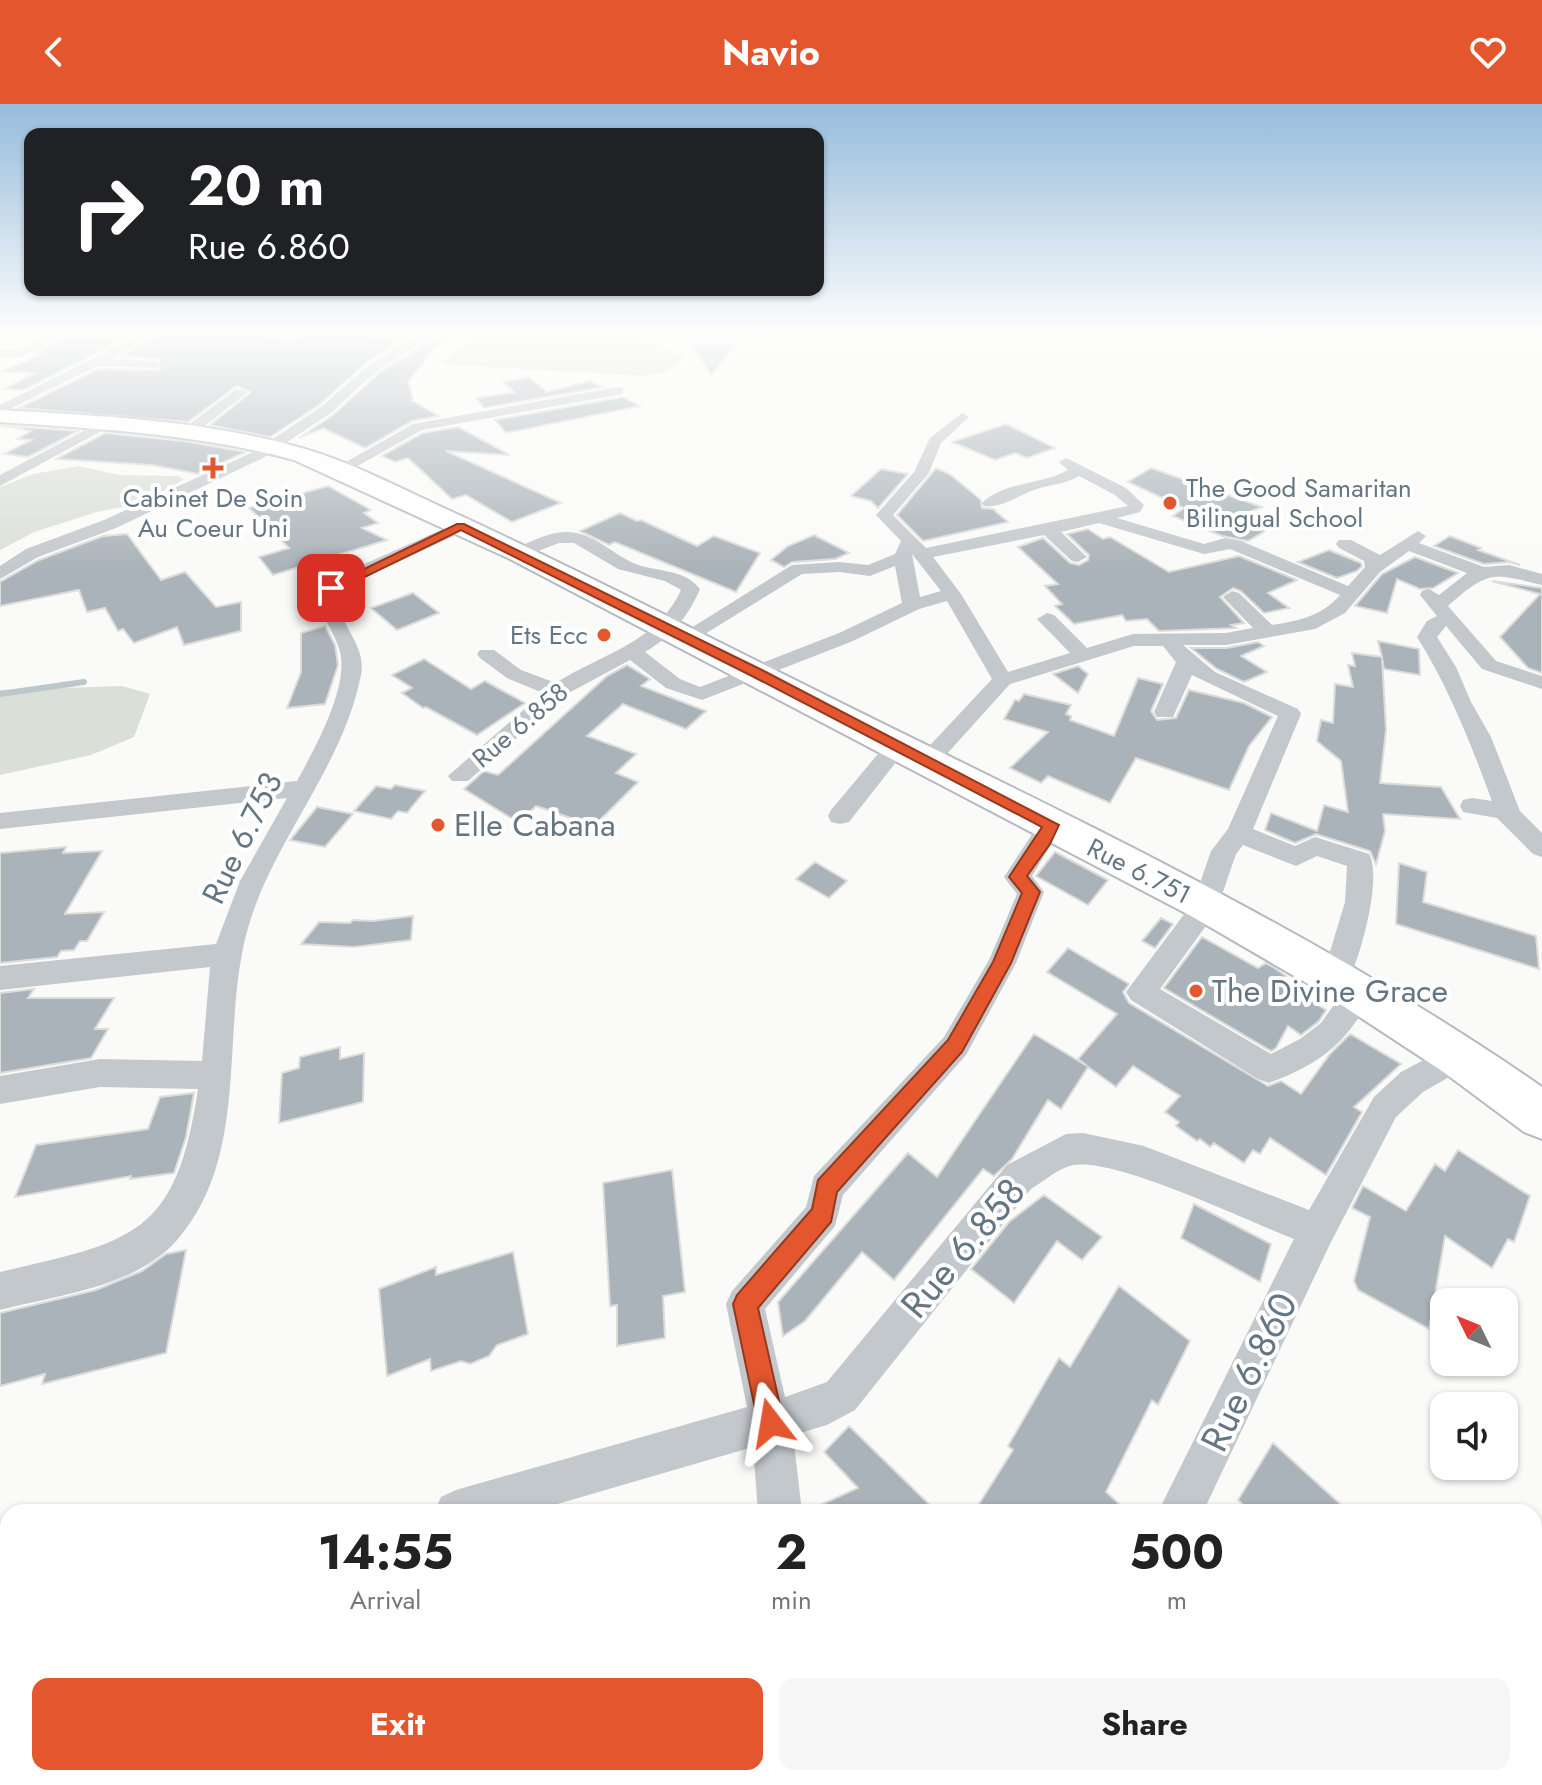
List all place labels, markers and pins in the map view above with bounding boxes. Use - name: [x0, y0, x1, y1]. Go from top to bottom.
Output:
- marker: Cabinet De Soin Au Coeur Uni: [202, 457, 224, 479]
- place label: The Good Samaritan Bilingual School: [1186, 469, 1412, 537]
- place label: Cabinet De Soin Au Coeur Uni: [123, 479, 303, 547]
- marker: The Good Samaritan Bilingual School: [1161, 494, 1179, 512]
- pin: [297, 554, 365, 622]
- place label: Ets Ecc: [510, 616, 588, 654]
- marker: Ets Ecc: [595, 626, 613, 644]
- place label: Elle Cabana: [454, 802, 616, 848]
- marker: Elle Cabana: [429, 816, 447, 834]
- place label: The Divine Grace: [1212, 968, 1448, 1014]
- marker: The Divine Grace: [1187, 982, 1205, 1000]

